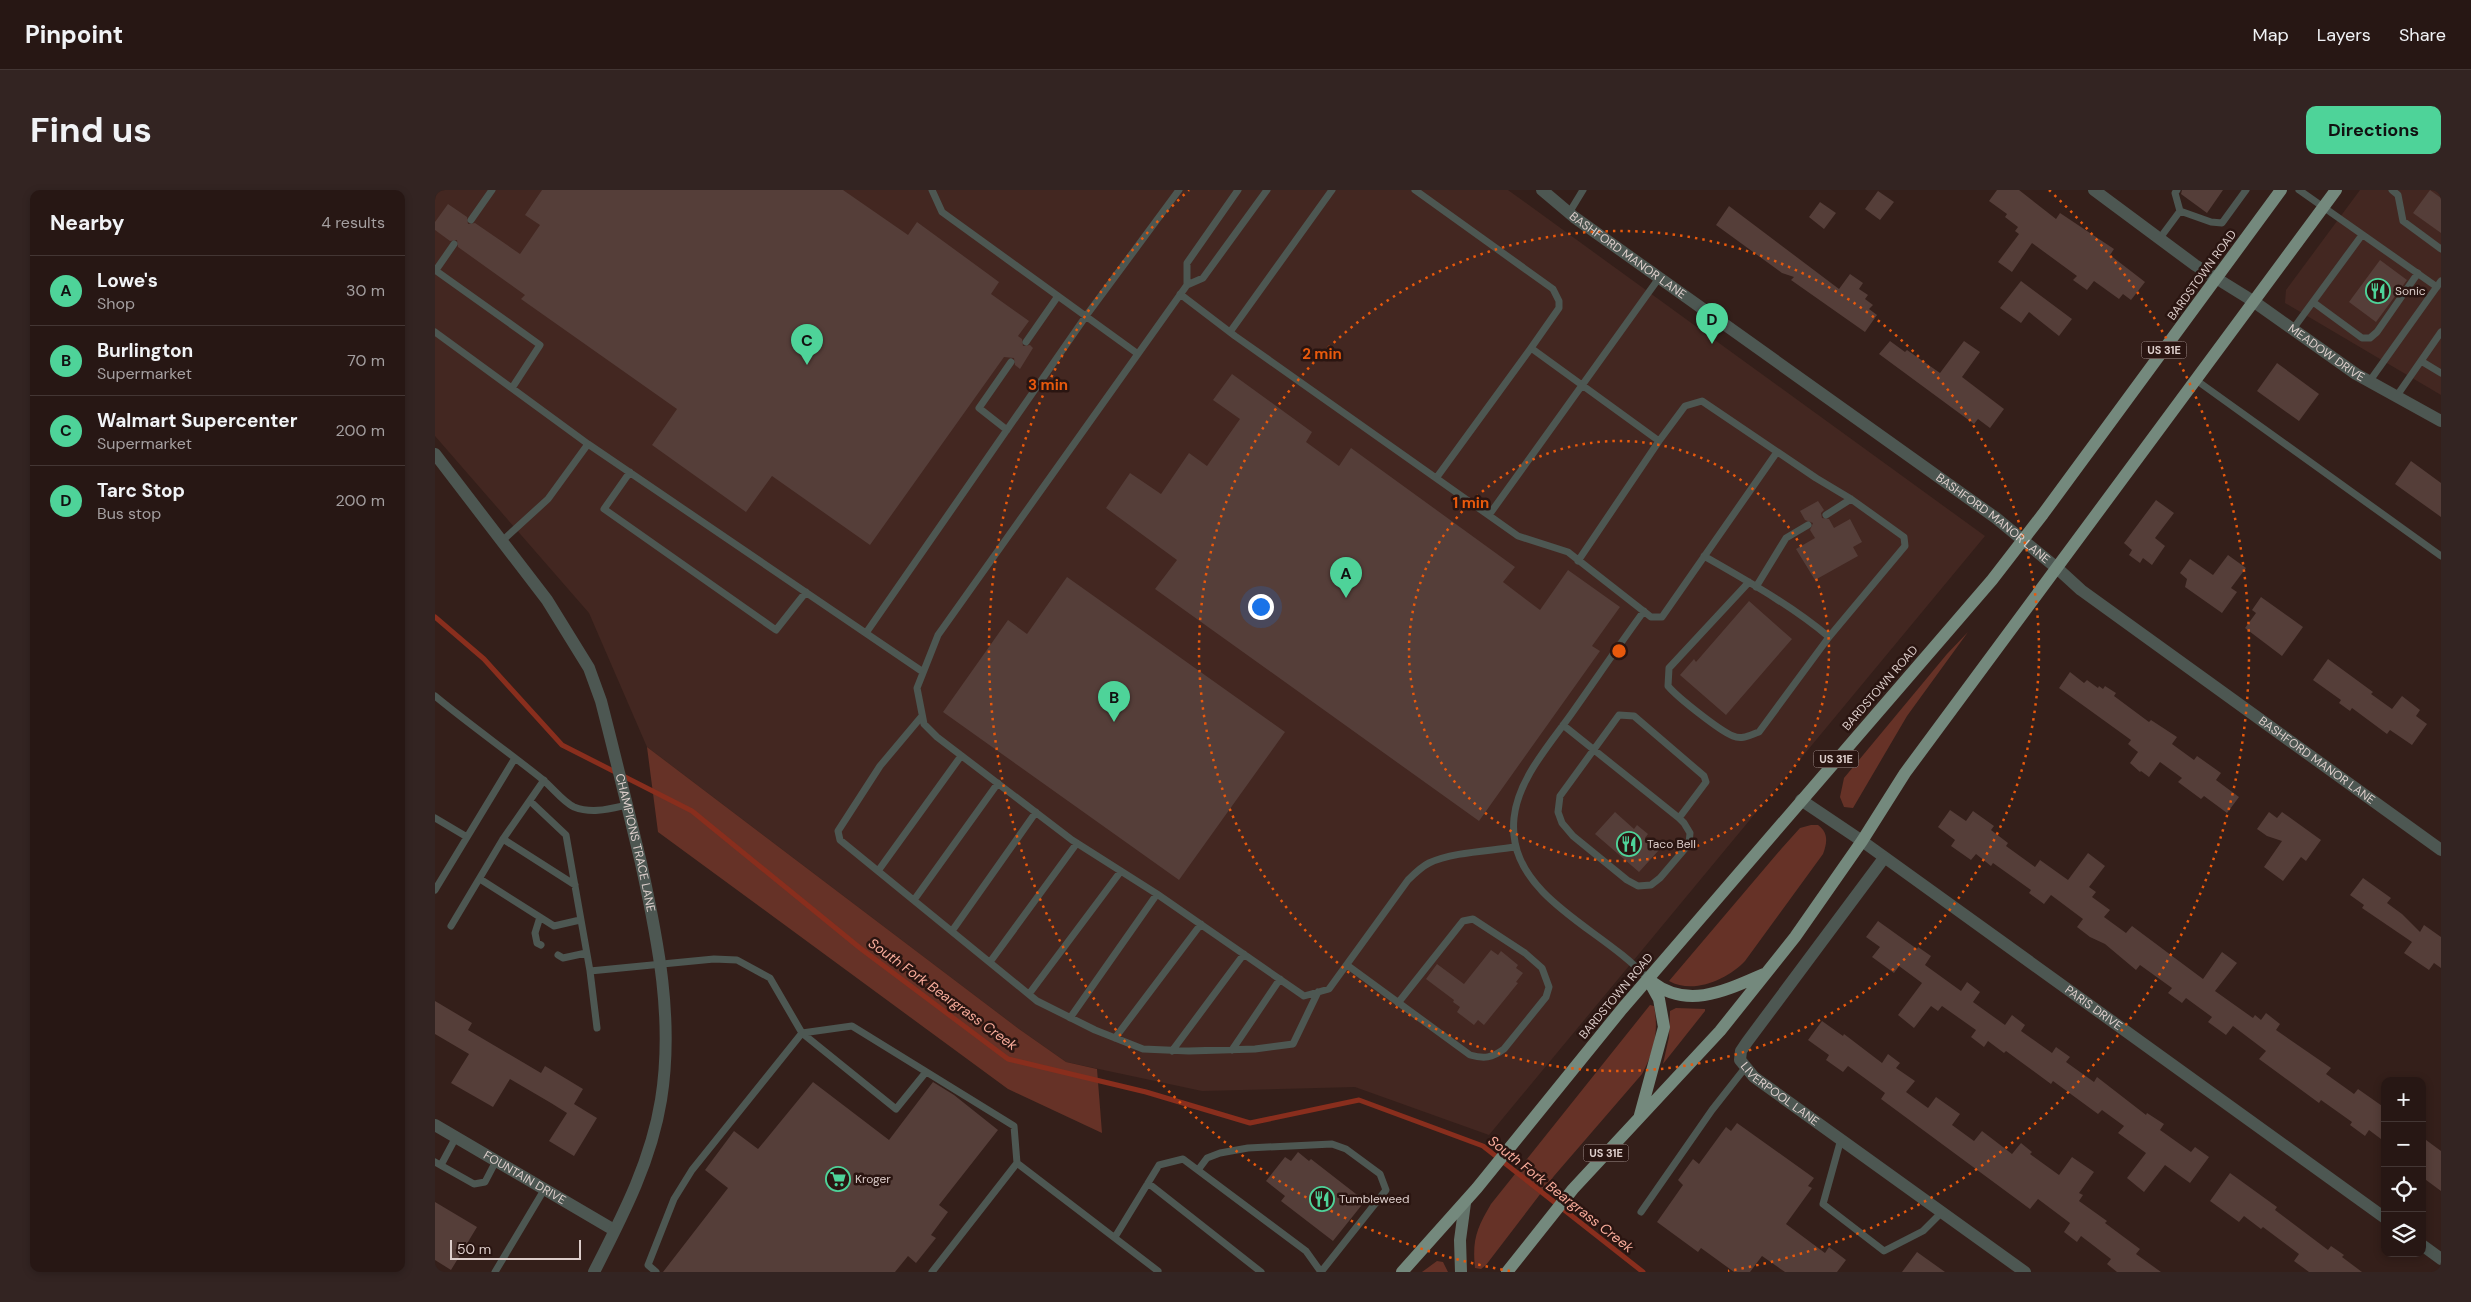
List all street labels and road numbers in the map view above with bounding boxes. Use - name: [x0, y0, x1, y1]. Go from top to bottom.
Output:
- street label: BASHFORD MANOR LANE: [1566, 208, 1690, 303]
- street label: BARDSTOWN ROAD: [2164, 227, 2240, 323]
- street label: MEADOW DRIVE: [2285, 320, 2368, 385]
- road number: US 31E: [2141, 342, 2187, 358]
- street label: BASHFORD MANOR LANE: [1933, 470, 2054, 567]
- street label: BARDSTOWN ROAD: [1839, 642, 1921, 734]
- street label: BASHFORD MANOR LANE: [2255, 713, 2378, 808]
- road number: US 31E: [1813, 750, 1859, 768]
- street label: CHAMPIONS TRACE LANE: [612, 772, 659, 914]
- street label: BARDSTOWN ROAD: [1575, 950, 1657, 1042]
- street label: PARIS DRIVE: [2062, 982, 2126, 1034]
- street label: LIVERPOOL LANE: [1737, 1059, 1823, 1129]
- road number: US 31E: [1583, 1144, 1629, 1161]
- street label: FOUNTAIN DRIVE: [481, 1147, 569, 1208]

